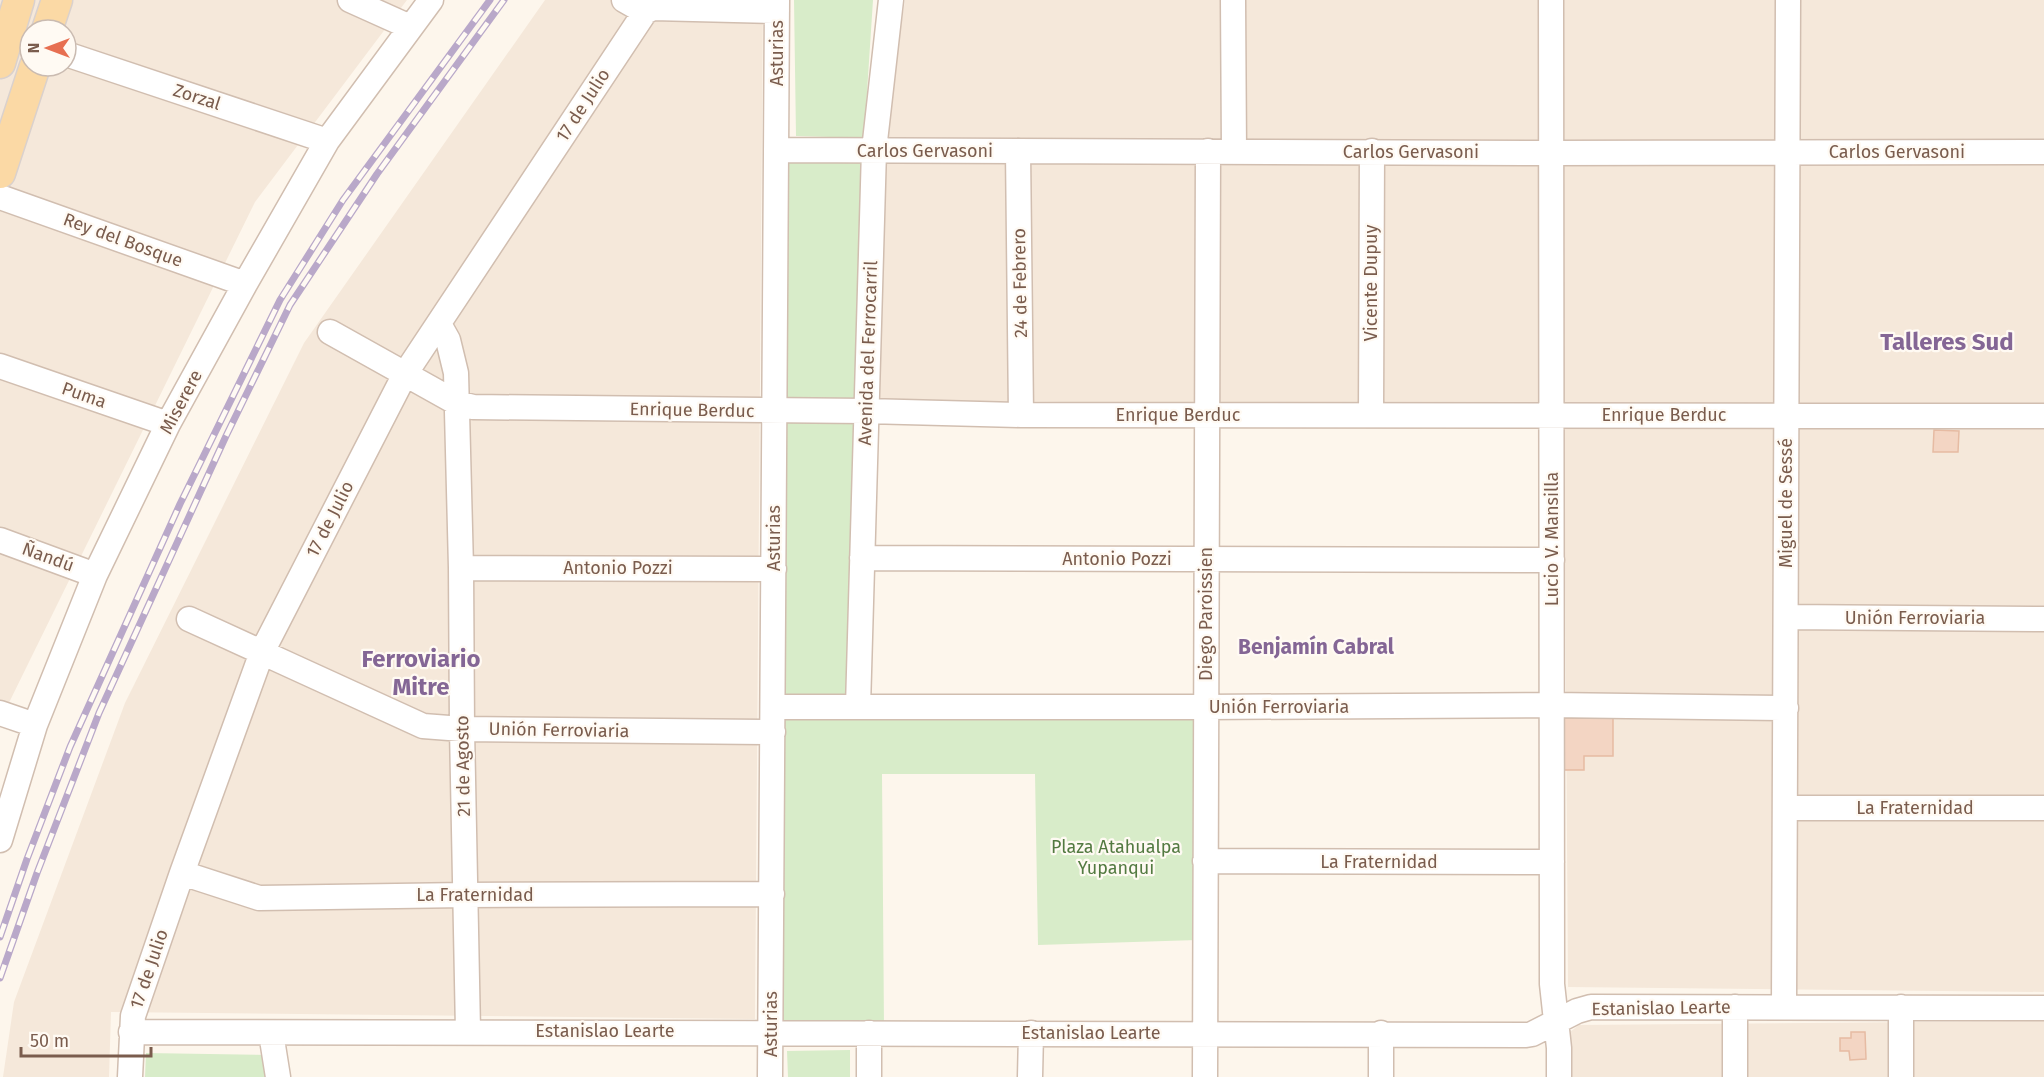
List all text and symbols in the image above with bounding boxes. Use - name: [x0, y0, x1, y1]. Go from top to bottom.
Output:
- north arrow: [18, 18, 78, 78]
- street label: Asturias: [766, 20, 788, 86]
- text: N: [24, 43, 43, 53]
- street label: 17 de Julio: [551, 64, 615, 146]
- street label: Zorzal: [170, 79, 224, 115]
- street label: Carlos Gervasoni: [857, 140, 993, 162]
- street label: Carlos Gervasoni: [1343, 141, 1479, 163]
- street label: Carlos Gervasoni: [1829, 141, 1965, 163]
- street label: Rey del Bosque: [60, 208, 186, 272]
- street label: Vicente Dupuy: [1360, 225, 1382, 341]
- street label: 24 de Febrero: [1008, 228, 1032, 338]
- street label: Avenida del Ferrocarril: [854, 260, 882, 446]
- district label: Talleres Sud: [1880, 328, 2014, 356]
- street label: Miserere: [155, 366, 207, 438]
- street label: Puma: [59, 377, 109, 413]
- street label: Enrique Berduc: [629, 398, 755, 422]
- street label: Enrique Berduc: [1116, 404, 1241, 426]
- street label: Enrique Berduc: [1602, 404, 1727, 426]
- street label: Miguel de Sessé: [1775, 438, 1797, 568]
- street label: Lucio V. Mansilla: [1541, 472, 1563, 606]
- street label: 17 de Julio: [301, 477, 359, 561]
- street label: Asturias: [763, 505, 785, 571]
- street label: Ñandú: [19, 537, 77, 577]
- street label: Diego Paroissien: [1195, 547, 1217, 681]
- street label: Antonio Pozzi: [1062, 548, 1172, 570]
- street label: Antonio Pozzi: [563, 557, 673, 579]
- street label: Unión Ferroviaria: [1845, 607, 1985, 629]
- district label: Benjamín Cabral: [1238, 634, 1395, 660]
- district label: Ferroviario Mitre: [361, 645, 481, 701]
- street label: Unión Ferroviaria: [1209, 696, 1349, 718]
- street label: 21 de Agosto: [451, 715, 475, 817]
- street label: Unión Ferroviaria: [488, 718, 630, 742]
- street label: La Fraternidad: [1856, 797, 1974, 819]
- park label: Plaza Atahualpa Yupanqui: [1051, 836, 1181, 879]
- street label: La Fraternidad: [1320, 851, 1438, 873]
- street label: La Fraternidad: [416, 884, 534, 906]
- street label: 17 de Julio: [125, 926, 173, 1012]
- street label: Asturias: [760, 991, 782, 1057]
- street label: Estanislao Learte: [1591, 996, 1731, 1020]
- scale bar: [21, 1020, 152, 1058]
- street label: Estanislao Learte: [535, 1020, 675, 1042]
- street label: Estanislao Learte: [1021, 1022, 1161, 1044]
- text: 50 m: [30, 1030, 69, 1052]

